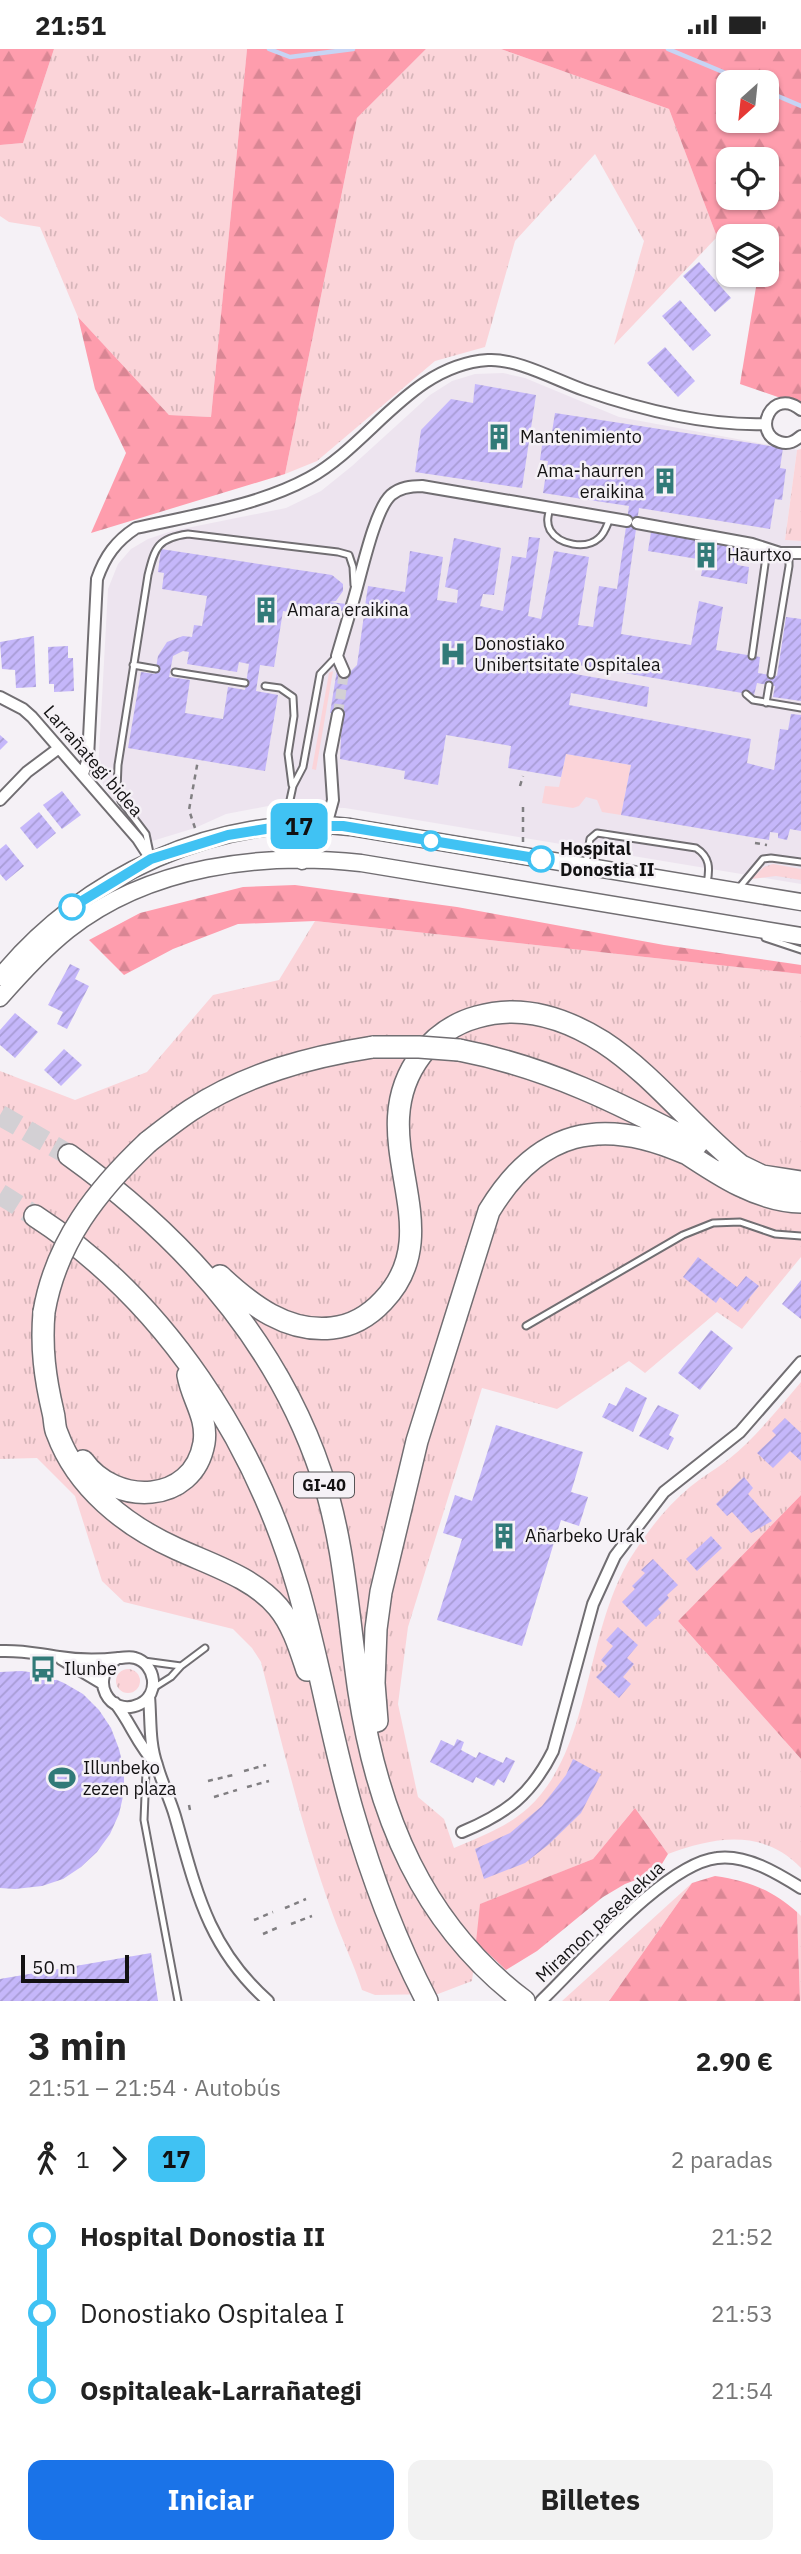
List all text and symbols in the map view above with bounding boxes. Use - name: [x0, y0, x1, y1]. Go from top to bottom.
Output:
- text: 21:51: [35, 8, 106, 42]
- north arrow: [716, 70, 779, 133]
- map controls: [716, 70, 779, 287]
- button: locate: [716, 147, 779, 210]
- button: layers: [716, 224, 779, 287]
- building icon: Mantenimiento: [484, 422, 514, 452]
- place label: Mantenimiento: [520, 425, 642, 448]
- place label: Ama-haurren eraikina: [537, 459, 644, 503]
- building icon: Ama-haurren eraikina: [650, 466, 680, 496]
- building icon: Haurtxo: [691, 540, 721, 570]
- place label: Haurtxo: [727, 543, 792, 566]
- building icon: Amara eraikina: [251, 595, 281, 625]
- place label: Amara eraikina: [287, 598, 409, 621]
- place label: Donostiako Unibertsitate Ospitalea: [474, 632, 661, 676]
- hospital icon: Donostiako Unibertsitate Ospitalea: [438, 639, 468, 669]
- street label: Larrañategi bidea: [39, 700, 148, 822]
- line badge: 17: [268, 803, 330, 849]
- text: 17: [285, 810, 313, 842]
- unlabelled marker: [421, 831, 441, 851]
- place label: Hospital Donostia II: [560, 837, 655, 881]
- marker: Hospital Donostia II: [528, 846, 554, 872]
- unlabelled marker: [59, 894, 85, 920]
- road number: GI-40: [294, 1473, 354, 1497]
- building icon: Añarbeko Urak: [489, 1521, 519, 1551]
- place label: Añarbeko Urak: [525, 1524, 645, 1547]
- bus stop icon: Ilunbe: [28, 1654, 58, 1684]
- place label: Ilunbe: [64, 1657, 117, 1680]
- place label: Illunbeko zezen plaza: [83, 1756, 177, 1800]
- sports icon: Illunbeko zezen plaza: [47, 1763, 77, 1793]
- street label: Miramon pasealekua: [530, 1856, 669, 1987]
- scale bar: [21, 1952, 130, 1984]
- text: 50 m: [32, 1955, 76, 1979]
- text: 3 min: [28, 2021, 127, 2070]
- text: 2.90 €: [696, 2044, 773, 2078]
- text: 21:51 – 21:54 · Autobús: [28, 2072, 281, 2102]
- icon: walk: [28, 2140, 66, 2178]
- icon: forward: [100, 2140, 138, 2178]
- text: 17: [162, 2143, 191, 2175]
- text: 1: [76, 2144, 90, 2174]
- text: 2 paradas: [671, 2144, 773, 2174]
- text: Hospital Donostia II: [80, 2219, 325, 2253]
- text: 21:52: [711, 2221, 773, 2251]
- text: Donostiako Ospitalea I: [80, 2296, 345, 2330]
- text: 21:53: [711, 2298, 773, 2328]
- text: Ospitaleak-Larrañategi: [80, 2373, 362, 2407]
- text: 21:54: [711, 2375, 773, 2405]
- button: Iniciar: [28, 2460, 394, 2540]
- button: Billetes: [408, 2460, 773, 2540]

